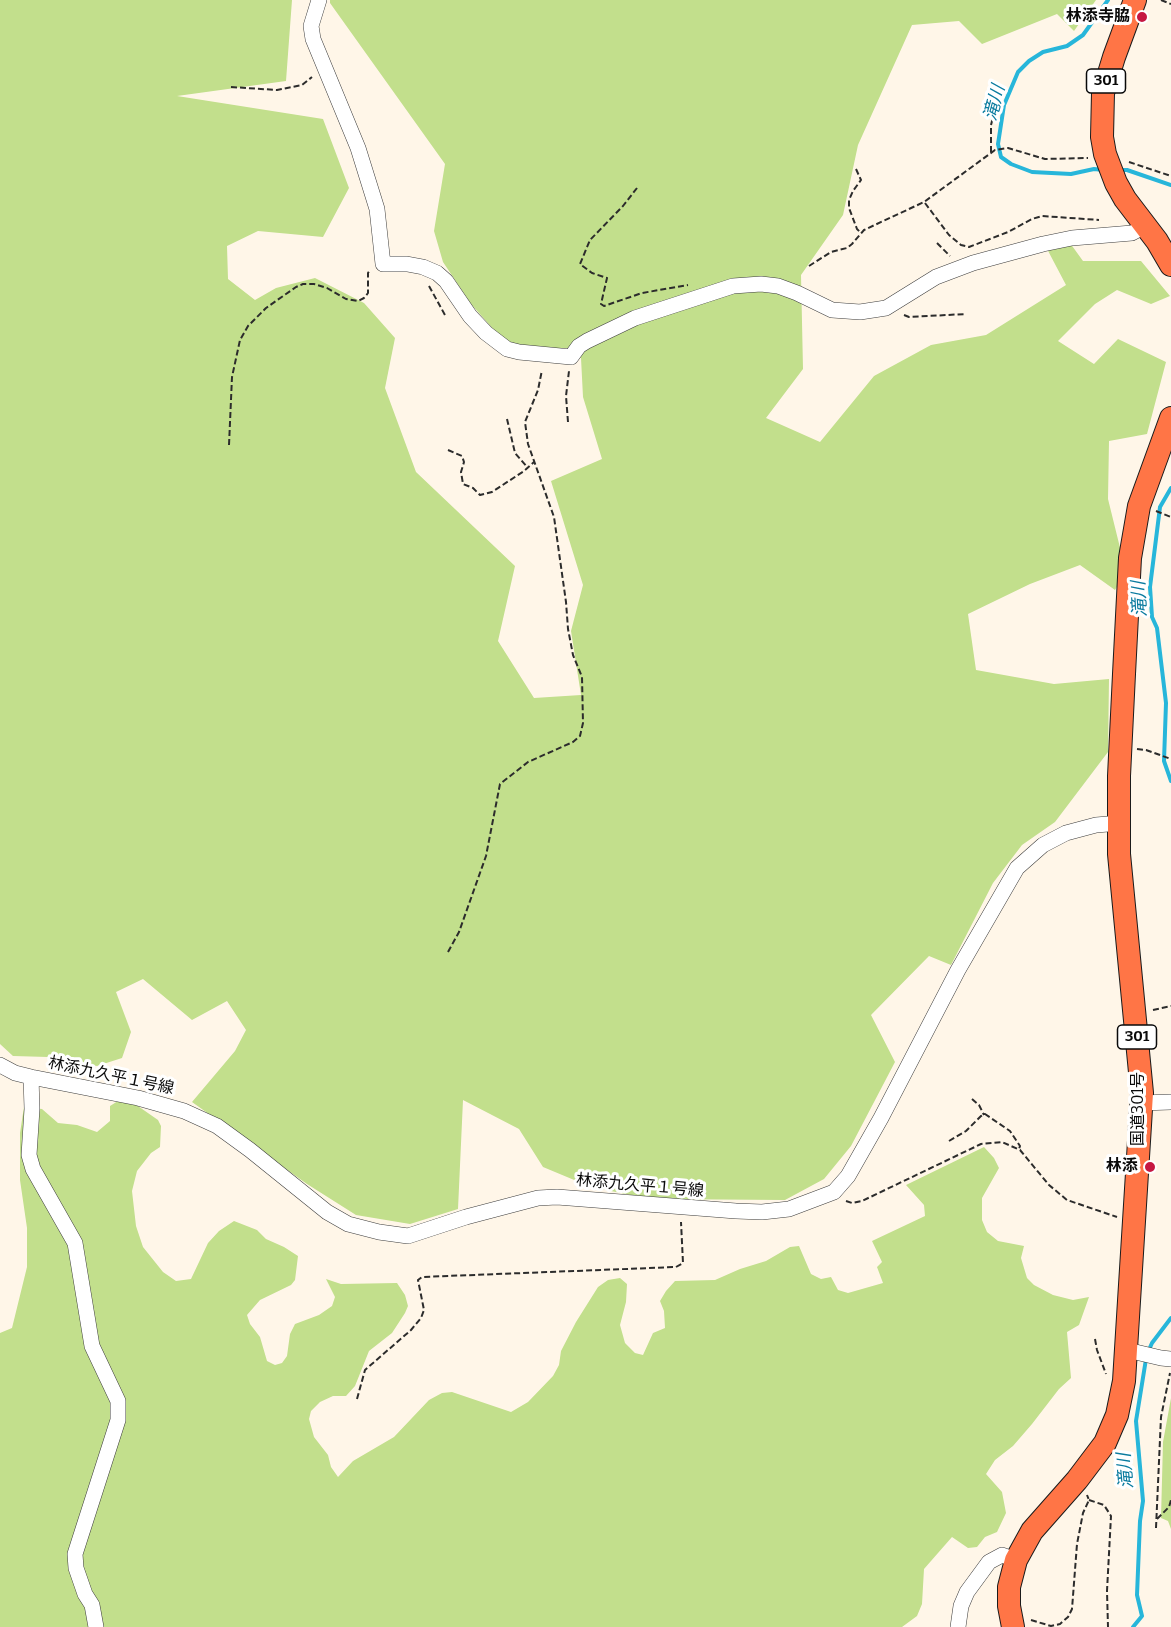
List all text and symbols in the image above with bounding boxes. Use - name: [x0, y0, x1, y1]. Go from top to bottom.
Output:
- place label: 林添寺脇: [1066, 7, 1130, 27]
- marker: 林添寺脇: [1135, 10, 1149, 24]
- road number: 301: [1086, 69, 1126, 93]
- water label: 滝川: [980, 83, 1010, 123]
- water label: 滝川: [1128, 580, 1152, 618]
- road number: 301: [1118, 1025, 1156, 1049]
- street label: 林添九久平１号線: [46, 1053, 176, 1099]
- street label: 国道301号: [1129, 1072, 1149, 1146]
- place label: 林添: [1106, 1157, 1138, 1177]
- marker: 林添: [1143, 1160, 1157, 1174]
- street label: 林添九久平１号線: [575, 1171, 705, 1201]
- water label: 滝川: [1114, 1452, 1138, 1490]

